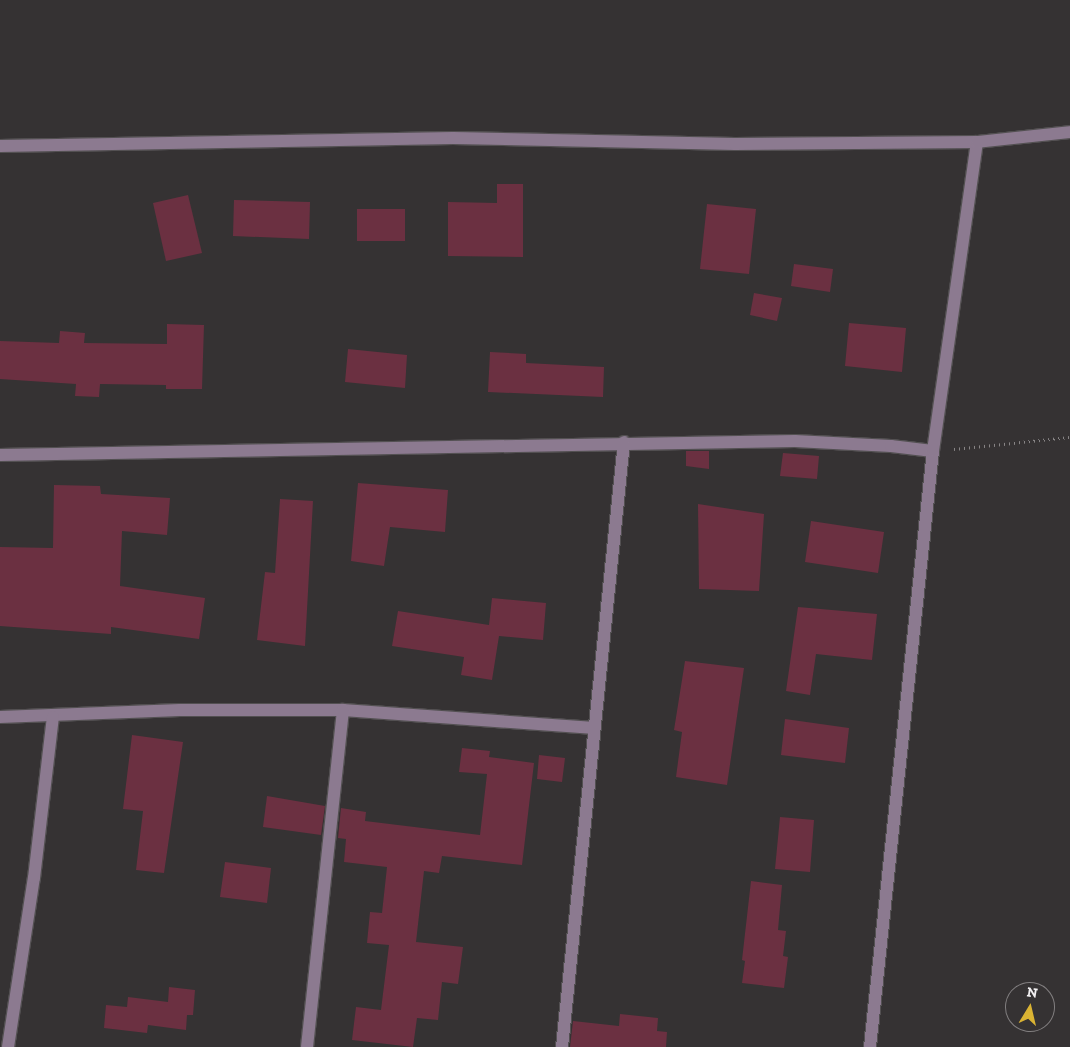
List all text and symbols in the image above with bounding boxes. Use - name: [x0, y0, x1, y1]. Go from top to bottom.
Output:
- north arrow: [1005, 982, 1055, 1032]
- text: N: [1026, 983, 1039, 1002]

